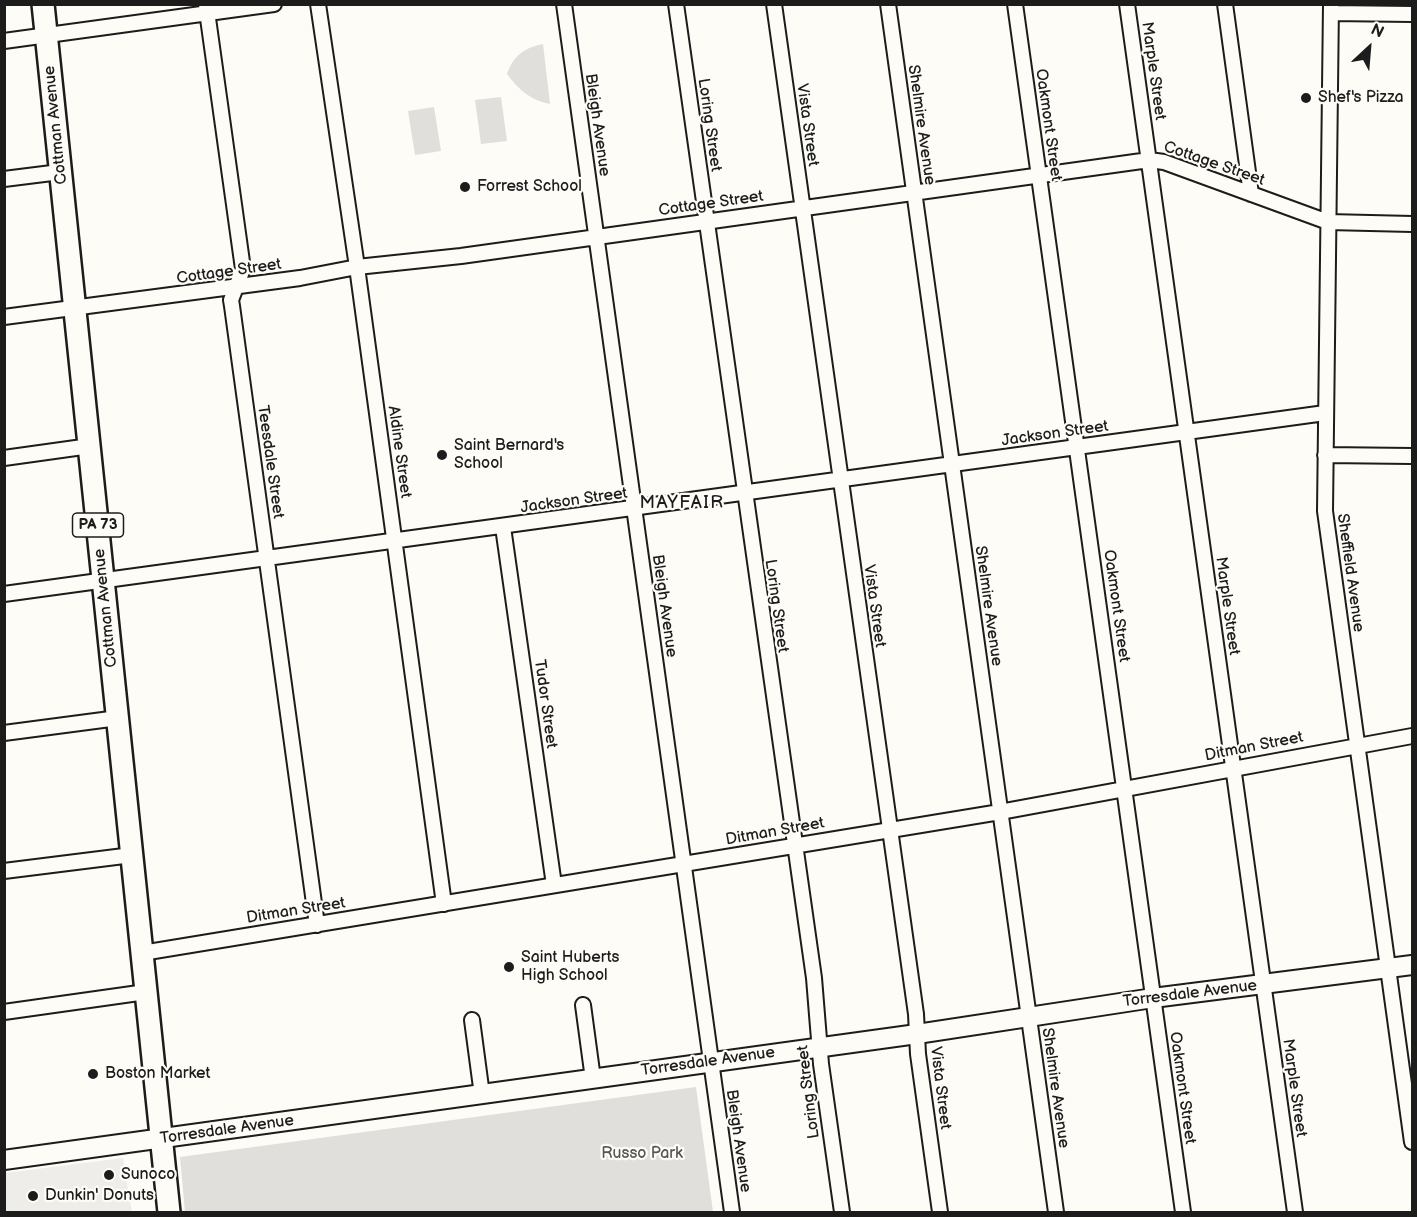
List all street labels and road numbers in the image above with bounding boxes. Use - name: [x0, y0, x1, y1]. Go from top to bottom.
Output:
- street label: Marple Street: [1137, 21, 1169, 121]
- street label: Shelmire Avenue: [903, 63, 939, 187]
- street label: Cottman Avenue: [40, 65, 72, 185]
- street label: Oakmont Street: [1031, 68, 1065, 182]
- street label: Bleigh Avenue: [580, 72, 614, 178]
- street label: Loring Street: [693, 77, 725, 173]
- street label: Vista Street: [792, 82, 822, 168]
- street label: Cottage Street: [1161, 138, 1267, 190]
- street label: Cottage Street: [657, 187, 765, 221]
- street label: Cottage Street: [175, 255, 283, 289]
- street label: Teesdale Street: [253, 404, 287, 520]
- street label: Aldine Street: [383, 405, 415, 499]
- street label: Jackson Street: [1000, 417, 1110, 451]
- street label: Jackson Street: [519, 484, 629, 518]
- street label: Sheffield Avenue: [1332, 512, 1368, 634]
- road number: PA 73: [72, 513, 124, 537]
- street label: Shelmire Avenue: [970, 544, 1006, 668]
- street label: Cottman Avenue: [90, 548, 122, 668]
- street label: Oakmont Street: [1099, 549, 1133, 663]
- street label: Bleigh Avenue: [647, 553, 681, 659]
- street label: Marple Street: [1211, 556, 1243, 656]
- street label: Loring Street: [760, 558, 792, 654]
- street label: Vista Street: [859, 563, 889, 649]
- street label: Tudor Street: [529, 658, 561, 750]
- street label: Ditman Street: [1203, 728, 1305, 766]
- street label: Ditman Street: [724, 814, 826, 850]
- street label: Ditman Street: [245, 894, 347, 928]
- street label: Torresdale Avenue: [1122, 976, 1258, 1012]
- street label: Shelmire Avenue: [1037, 1026, 1073, 1150]
- street label: Oakmont Street: [1165, 1031, 1199, 1145]
- street label: Marple Street: [1278, 1038, 1310, 1138]
- street label: Torresdale Avenue: [640, 1043, 776, 1081]
- street label: Loring Street: [794, 1044, 824, 1140]
- street label: Vista Street: [925, 1045, 955, 1131]
- street label: Bleigh Avenue: [721, 1088, 755, 1194]
- street label: Torresdale Avenue: [159, 1111, 295, 1149]

